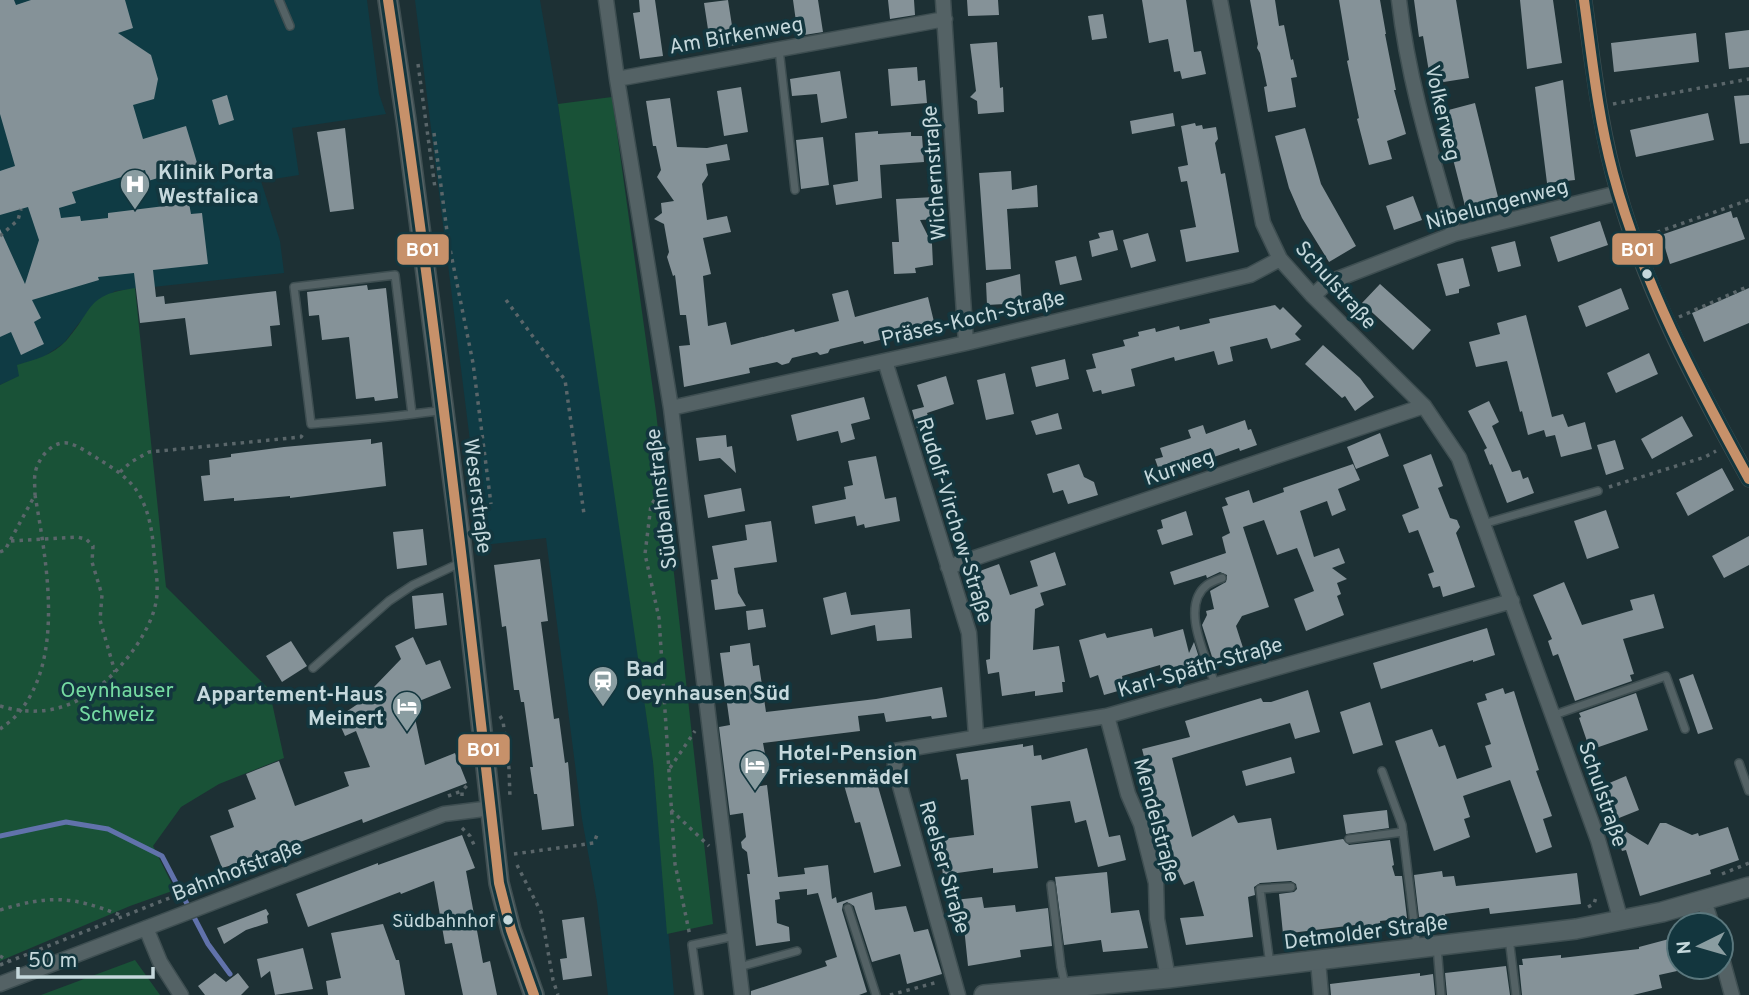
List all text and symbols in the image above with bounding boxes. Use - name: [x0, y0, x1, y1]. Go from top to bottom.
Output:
- street label: Am Birkenweg: [667, 11, 806, 62]
- street label: Volkerweg: [1417, 63, 1466, 164]
- street label: Wichernstraße: [917, 104, 954, 241]
- place label: Klinik Porta Westfalica: [158, 160, 274, 211]
- hospital icon: Klinik Porta Westfalica: [118, 167, 152, 211]
- street label: Nibelungenweg: [1423, 173, 1572, 237]
- line badge: BO1: [1611, 232, 1664, 266]
- line badge: BO1: [396, 233, 450, 266]
- street label: Schulstraße: [1288, 236, 1382, 336]
- text: BO1: [406, 239, 440, 263]
- text: BO1: [1621, 239, 1655, 263]
- unlabelled marker: [1640, 267, 1654, 281]
- street label: Präses-Koch-Straße: [879, 285, 1068, 354]
- street label: Rudolf-Virchow-Straße: [909, 414, 998, 627]
- street label: Südbahnstraße: [640, 427, 685, 571]
- street label: Weserstraße: [456, 437, 497, 555]
- street label: Kurweg: [1141, 444, 1218, 493]
- street label: Karl-Späth-Straße: [1115, 632, 1286, 705]
- place label: Bad Oeynhausen Süd: [626, 657, 790, 708]
- station icon: Bad Oeynhausen Süd: [586, 664, 620, 708]
- park label: Oeynhauser Schweiz: [60, 678, 174, 729]
- place label: Appartement-Haus Meinert: [196, 682, 384, 733]
- hotel icon: Appartement-Haus Meinert: [390, 689, 424, 733]
- line badge: BO1: [457, 733, 511, 766]
- street label: Schulstraße: [1571, 738, 1632, 851]
- text: BO1: [467, 739, 501, 763]
- place label: Hotel-Pension Friesenmädel: [778, 741, 917, 792]
- hotel icon: Hotel-Pension Friesenmädel: [738, 748, 772, 792]
- street label: Mendelstraße: [1126, 755, 1185, 886]
- street label: Reelser Straße: [912, 798, 975, 937]
- street label: Bahnhofstraße: [169, 834, 307, 909]
- place label: Südbahnhof: [392, 910, 496, 934]
- street label: Detmolder Straße: [1283, 910, 1450, 957]
- north arrow: [1665, 911, 1735, 981]
- marker: Südbahnhof: [501, 913, 515, 927]
- scale bar: [18, 936, 152, 980]
- text: N: [1673, 939, 1698, 955]
- text: 50 m: [28, 948, 77, 975]

